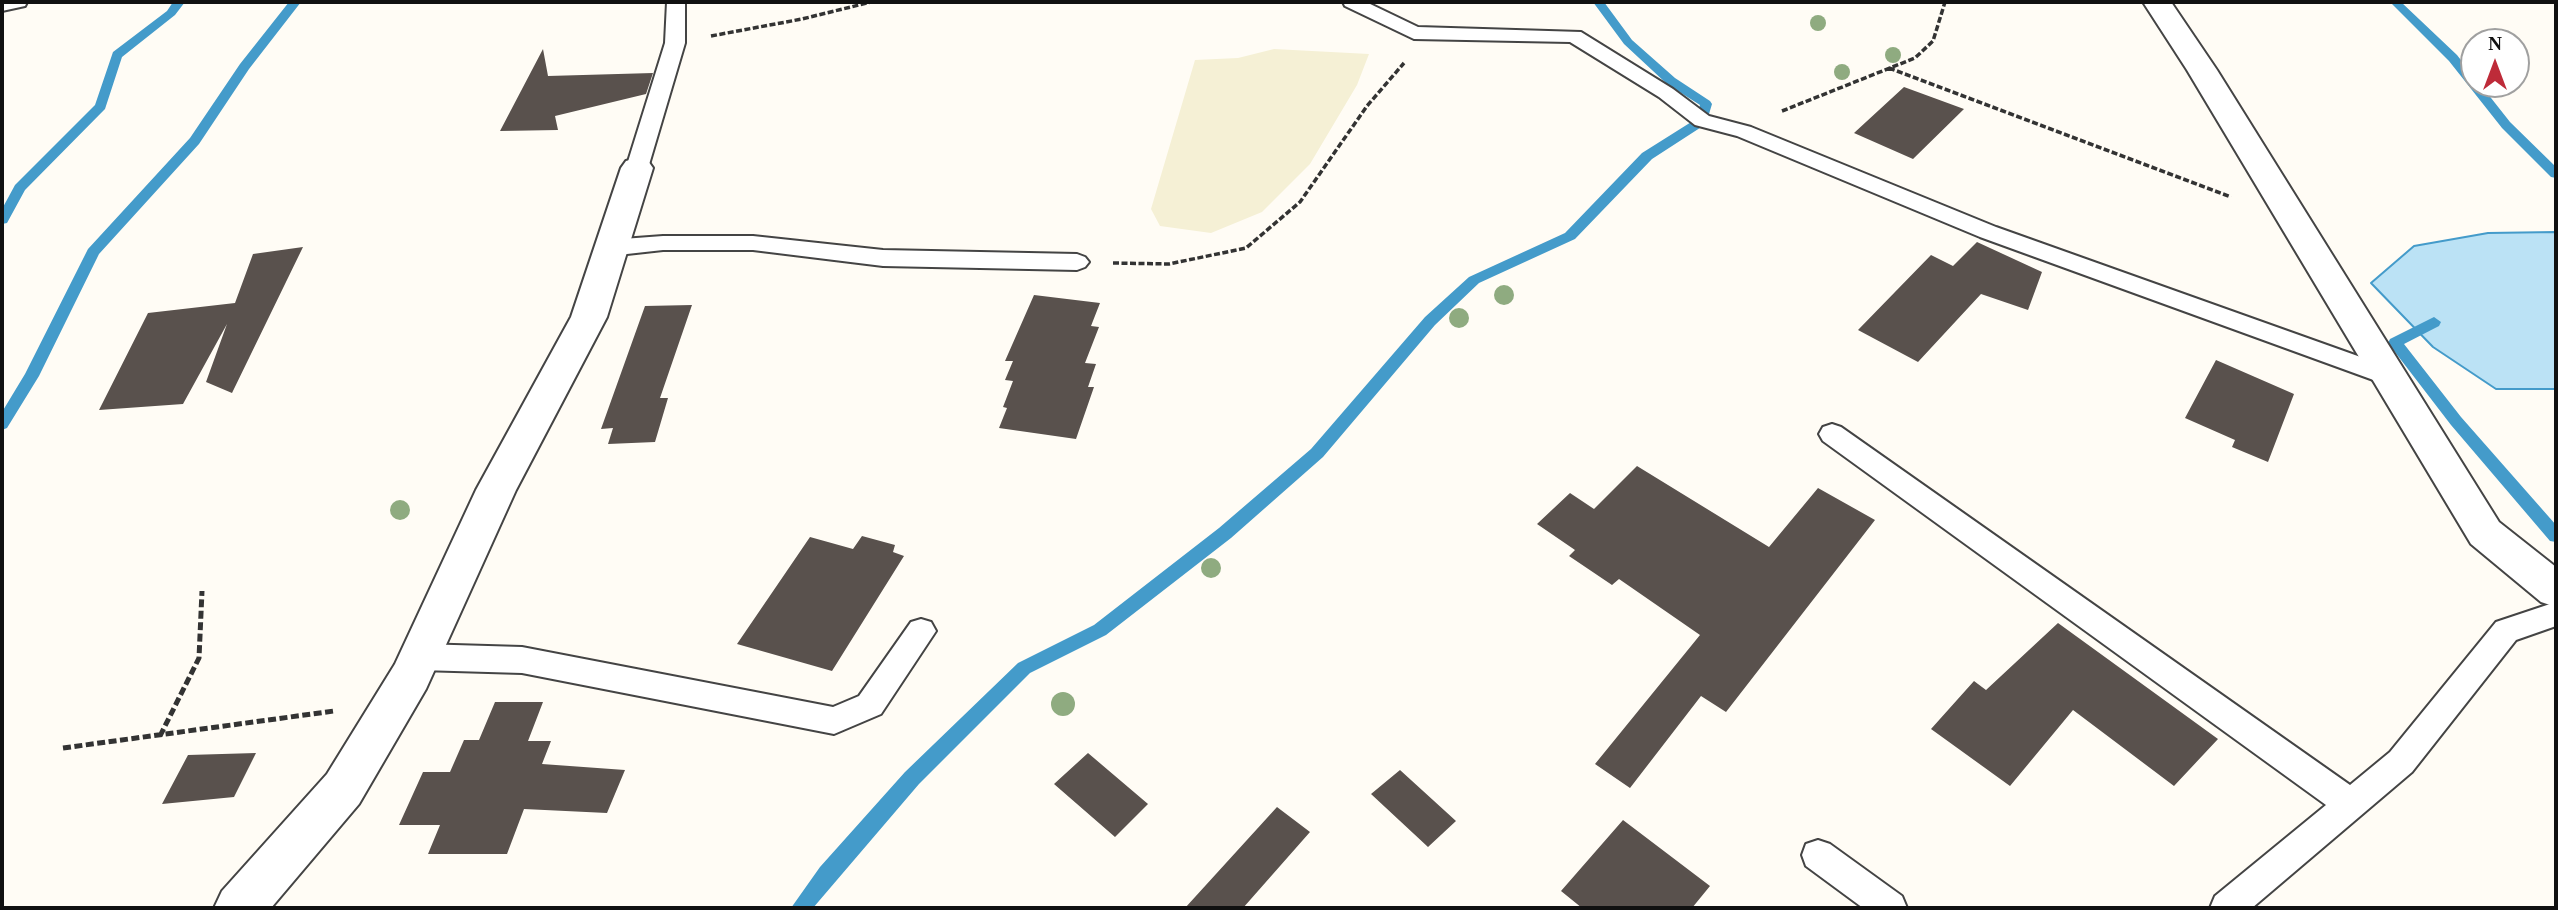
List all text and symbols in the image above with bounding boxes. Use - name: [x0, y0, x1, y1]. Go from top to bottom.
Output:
- north arrow: [2460, 28, 2530, 98]
- text: N: [2488, 33, 2502, 54]

